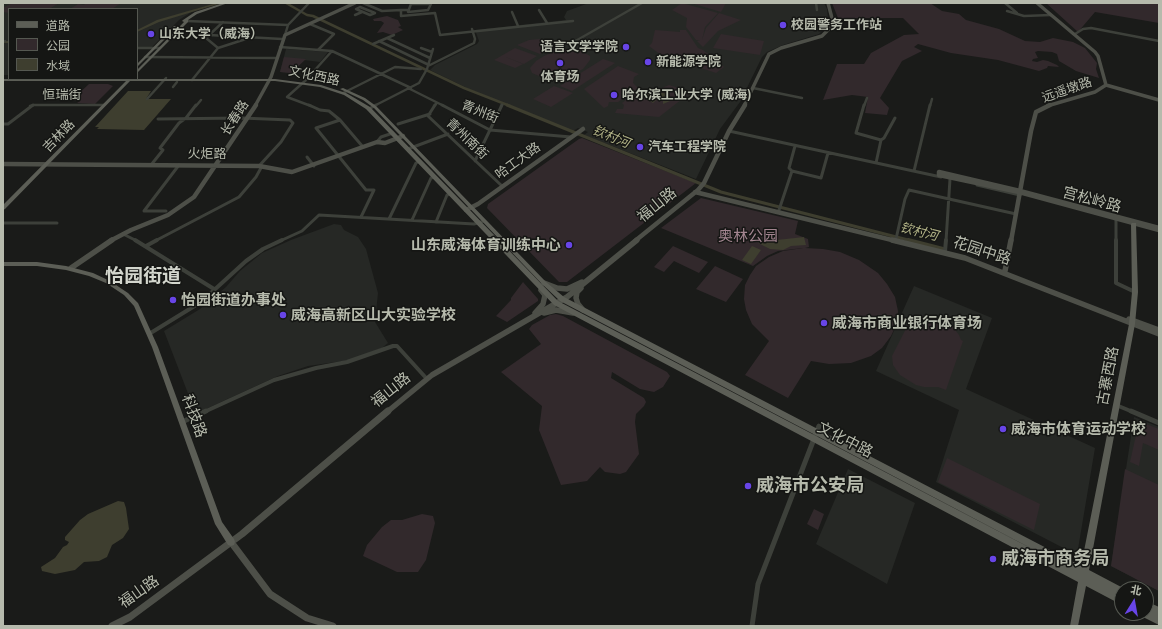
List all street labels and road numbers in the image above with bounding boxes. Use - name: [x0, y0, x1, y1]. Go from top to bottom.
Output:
- street label: 文化西路: [287, 63, 341, 89]
- street label: 远遥墩路: [1040, 74, 1094, 106]
- street label: 恒瑞街: [43, 87, 81, 103]
- street label: 长春路: [218, 97, 252, 139]
- street label: 青州街: [459, 97, 501, 127]
- street label: 青州南街: [443, 115, 491, 163]
- street label: 吉林路: [40, 117, 78, 155]
- street label: 哈工大路: [492, 139, 544, 183]
- street label: 火炬路: [188, 146, 226, 162]
- street label: 福山路: [634, 184, 680, 226]
- street label: 宫松岭路: [1061, 184, 1123, 216]
- street label: 花园中路: [951, 233, 1013, 269]
- street label: 古寨西路: [1093, 345, 1123, 407]
- street label: 福山路: [368, 369, 414, 411]
- street label: 科技路: [178, 392, 210, 440]
- street label: 文化中路: [814, 418, 876, 462]
- street label: 福山路: [115, 572, 163, 612]

